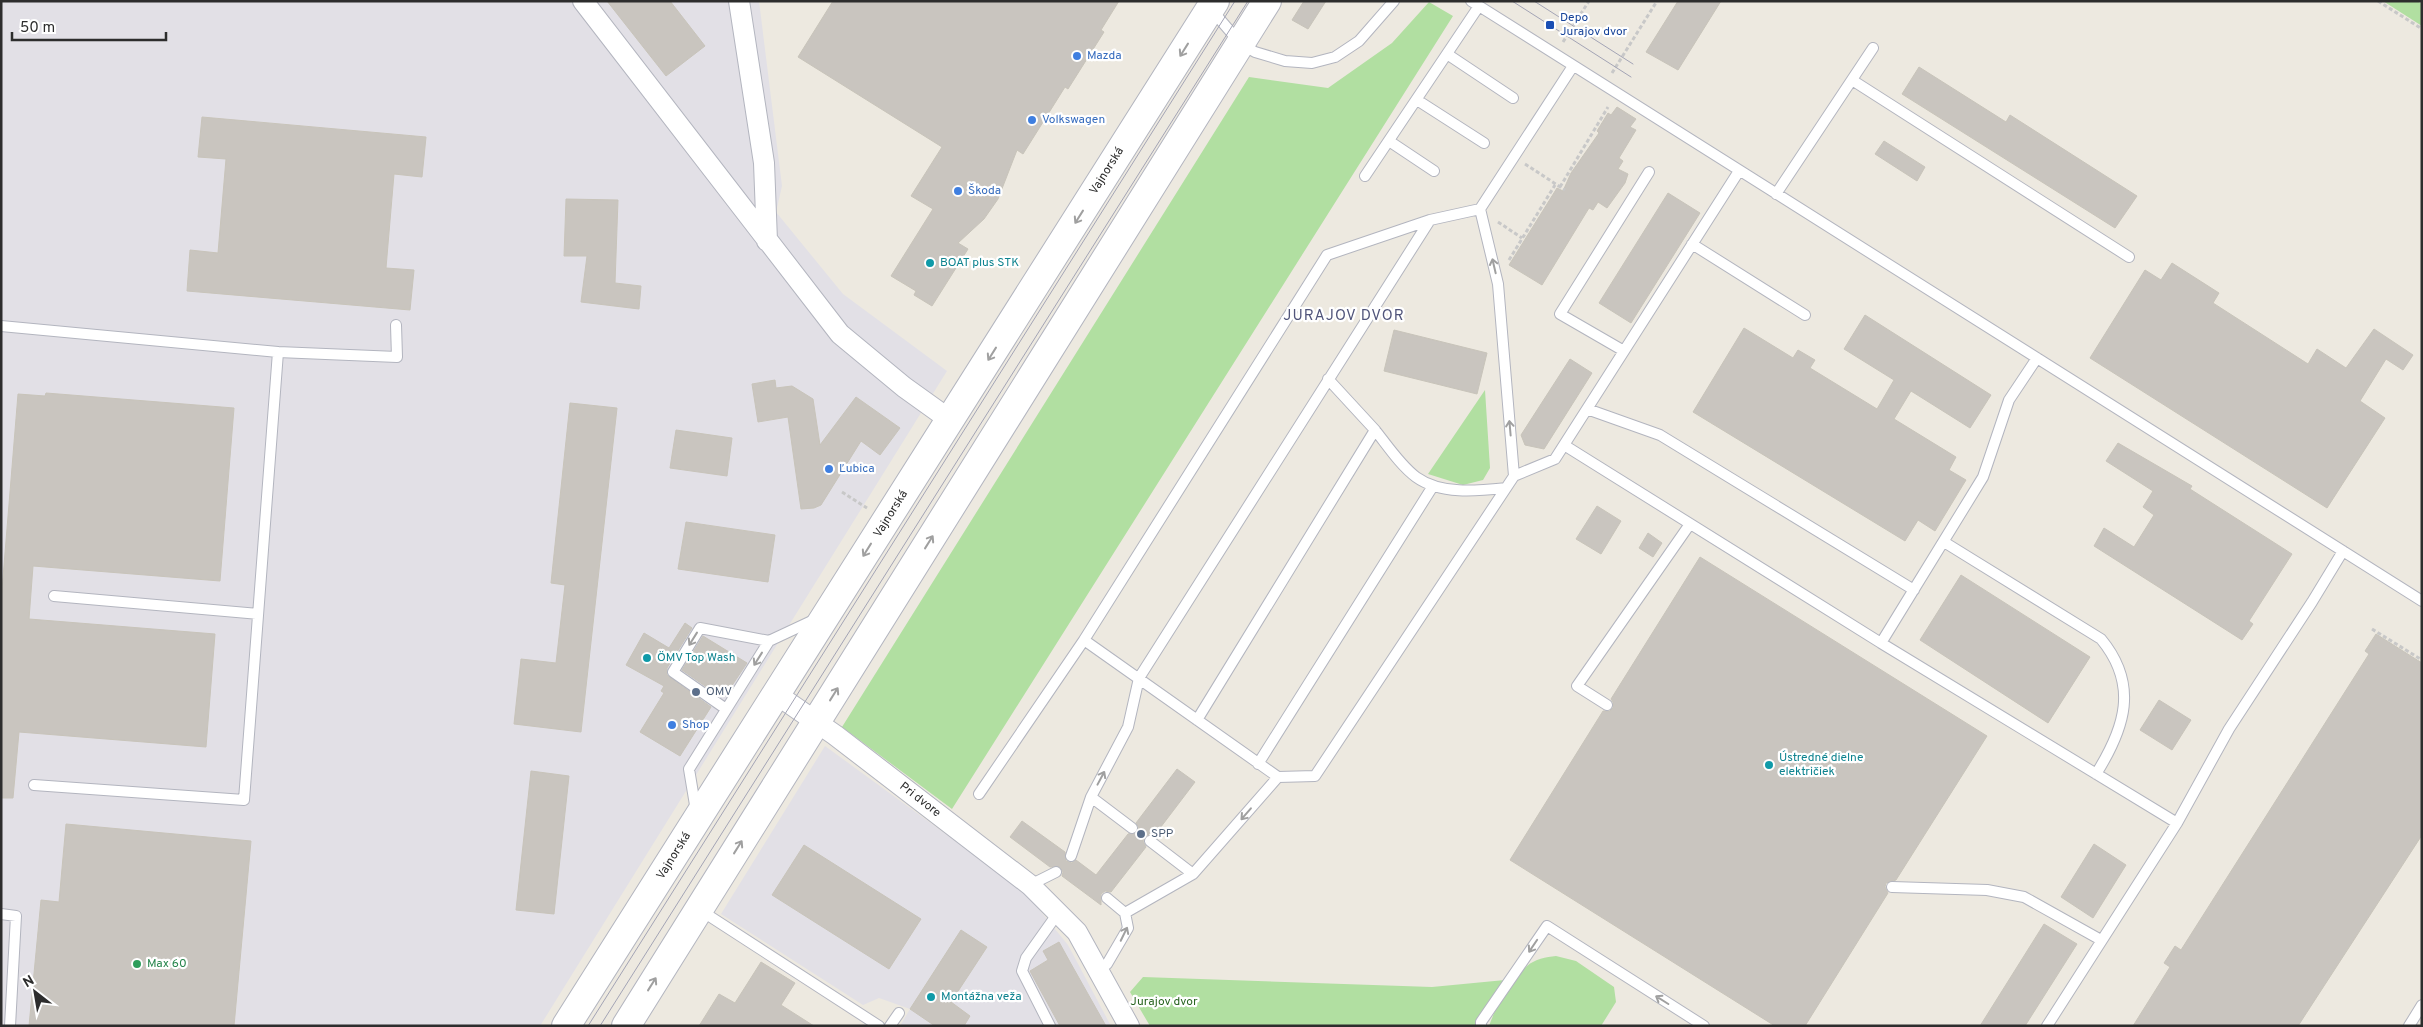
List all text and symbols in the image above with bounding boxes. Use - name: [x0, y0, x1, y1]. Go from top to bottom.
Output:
- scale bar: [12, 10, 166, 42]
- place label: Depo Jurajov dvor: [1560, 10, 1628, 40]
- text: 50 m: [20, 19, 55, 38]
- marker: Depo Jurajov dvor: [1544, 19, 1556, 31]
- one-way arrow: [1179, 42, 1189, 56]
- place label: Mazda: [1087, 48, 1122, 64]
- marker: Mazda: [1071, 50, 1083, 62]
- place label: Volkswagen: [1042, 112, 1105, 128]
- marker: Volkswagen: [1026, 114, 1038, 126]
- street label: Vajnorská: [1086, 144, 1128, 198]
- place label: Škoda: [968, 183, 1001, 199]
- marker: Škoda: [952, 185, 964, 197]
- one-way arrow: [1073, 209, 1083, 223]
- place label: BOAT plus STK: [940, 255, 1019, 271]
- marker: BOAT plus STK: [924, 257, 936, 269]
- one-way arrow: [1489, 258, 1498, 274]
- district label: JURAJOV DVOR: [1283, 307, 1405, 326]
- one-way arrow: [986, 347, 997, 361]
- one-way arrow: [1505, 420, 1514, 436]
- place label: Ľubica: [839, 461, 874, 477]
- marker: Ľubica: [823, 463, 835, 475]
- street label: Vajnorská: [870, 487, 912, 541]
- one-way arrow: [924, 535, 934, 549]
- one-way arrow: [862, 543, 872, 557]
- one-way arrow: [687, 632, 698, 646]
- place label: ÖMV Top Wash: [657, 650, 735, 666]
- one-way arrow: [753, 651, 763, 665]
- marker: ÖMV Top Wash: [641, 652, 653, 664]
- place label: OMV: [706, 684, 732, 700]
- marker: OMV: [690, 686, 702, 698]
- one-way arrow: [829, 688, 839, 702]
- place label: Shop: [682, 717, 710, 733]
- marker: Shop: [666, 719, 678, 731]
- place label: Ústredné dielne električiek: [1779, 750, 1864, 780]
- marker: Ústredné dielne električiek: [1763, 759, 1775, 771]
- one-way arrow: [1096, 771, 1106, 786]
- street label: Pri dvore: [896, 779, 944, 821]
- one-way arrow: [1241, 807, 1252, 820]
- place label: SPP: [1151, 826, 1174, 842]
- marker: SPP: [1135, 828, 1147, 840]
- street label: Vajnorská: [653, 829, 695, 883]
- one-way arrow: [733, 840, 743, 854]
- one-way arrow: [1119, 926, 1129, 941]
- one-way arrow: [1528, 939, 1538, 953]
- place label: Max 60: [147, 956, 187, 972]
- marker: Max 60: [131, 958, 143, 970]
- north arrow: [10, 967, 60, 1017]
- text: N: [20, 972, 38, 992]
- one-way arrow: [647, 978, 657, 992]
- place label: Montážna veža: [941, 989, 1022, 1005]
- marker: Montážna veža: [925, 991, 937, 1003]
- park label: Jurajov dvor: [1130, 994, 1198, 1010]
- one-way arrow: [1656, 995, 1670, 1005]

